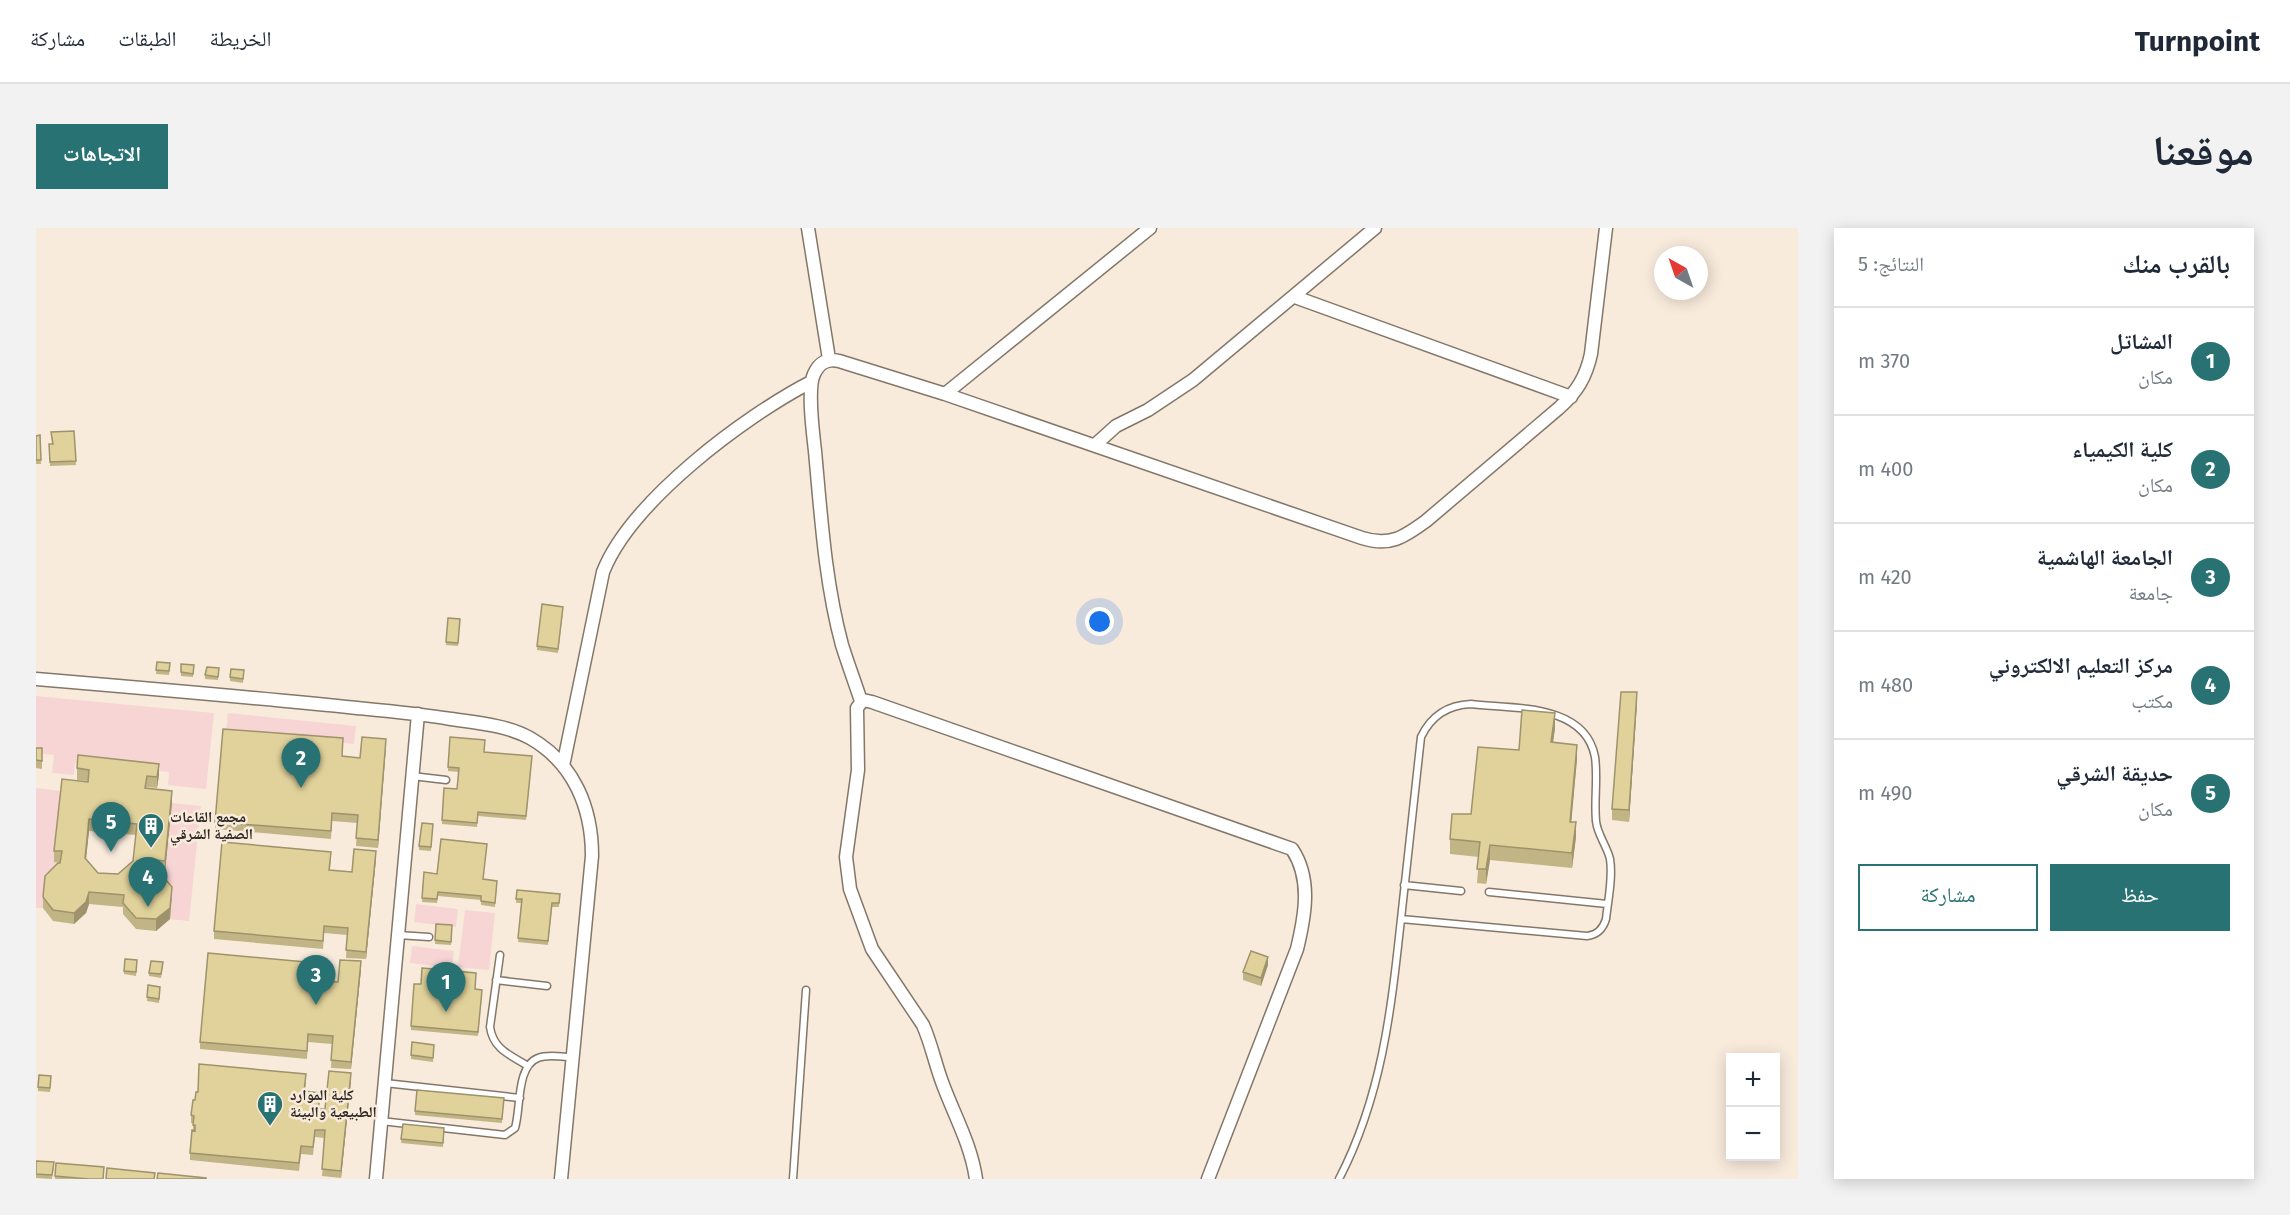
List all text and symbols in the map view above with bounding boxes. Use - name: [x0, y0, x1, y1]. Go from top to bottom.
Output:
- text: Turnpoint: [2135, 25, 2260, 58]
- text: مشاركة: [30, 26, 85, 52]
- text: الطبقات: [118, 26, 177, 52]
- text: الخريطة: [210, 26, 271, 52]
- button: الاتجاهات: [36, 124, 168, 189]
- text: موقعنا: [2153, 126, 2254, 176]
- north arrow: [1654, 246, 1708, 300]
- text: بالقرب منك: [2122, 249, 2230, 280]
- text: النتائج: 5: [1858, 252, 1924, 276]
- text: المشاتل: [2110, 328, 2173, 355]
- text: 370 m: [1858, 349, 1910, 373]
- text: 1: [2206, 349, 2215, 373]
- text: مكان: [2138, 365, 2173, 389]
- text: كلية الكيمياء: [2072, 436, 2173, 463]
- text: 400 m: [1858, 457, 1913, 481]
- text: 2: [2205, 457, 2216, 481]
- text: مكان: [2138, 473, 2173, 497]
- text: الجامعة الهاشمية: [2037, 544, 2173, 571]
- text: 420 m: [1858, 565, 1912, 589]
- text: 3: [2205, 565, 2216, 589]
- text: جامعة: [2129, 581, 2173, 605]
- your location: [1085, 607, 1114, 636]
- text: مركز التعليم الالكتروني: [1989, 652, 2173, 679]
- text: 480 m: [1858, 673, 1913, 697]
- text: 4: [2205, 673, 2216, 697]
- text: مكتب: [2131, 689, 2173, 713]
- pin: 2: [282, 738, 320, 788]
- text: حديقة الشرقي: [2056, 760, 2173, 787]
- text: 490 m: [1858, 781, 1912, 805]
- text: 5: [2205, 781, 2216, 805]
- text: مكان: [2138, 797, 2173, 821]
- pin: 5: [92, 802, 130, 852]
- place label: مجمع القاعات الصفية الشرقي: [170, 808, 253, 846]
- building icon: مجمع القاعات الصفية الشرقي: [136, 811, 166, 849]
- pin: 4: [128, 858, 168, 907]
- button: مشاركة: [1858, 864, 2038, 931]
- button: حفظ: [2050, 864, 2230, 931]
- pin: 3: [296, 956, 336, 1005]
- pin: 1: [426, 962, 466, 1012]
- map controls: [1726, 1053, 1780, 1161]
- button: +: [1726, 1053, 1780, 1107]
- place label: كلية الموارد الطبيعية والبيئة: [290, 1086, 377, 1121]
- building icon: كلية الموارد الطبيعية والبيئة: [255, 1089, 285, 1127]
- button: −: [1726, 1107, 1780, 1161]

